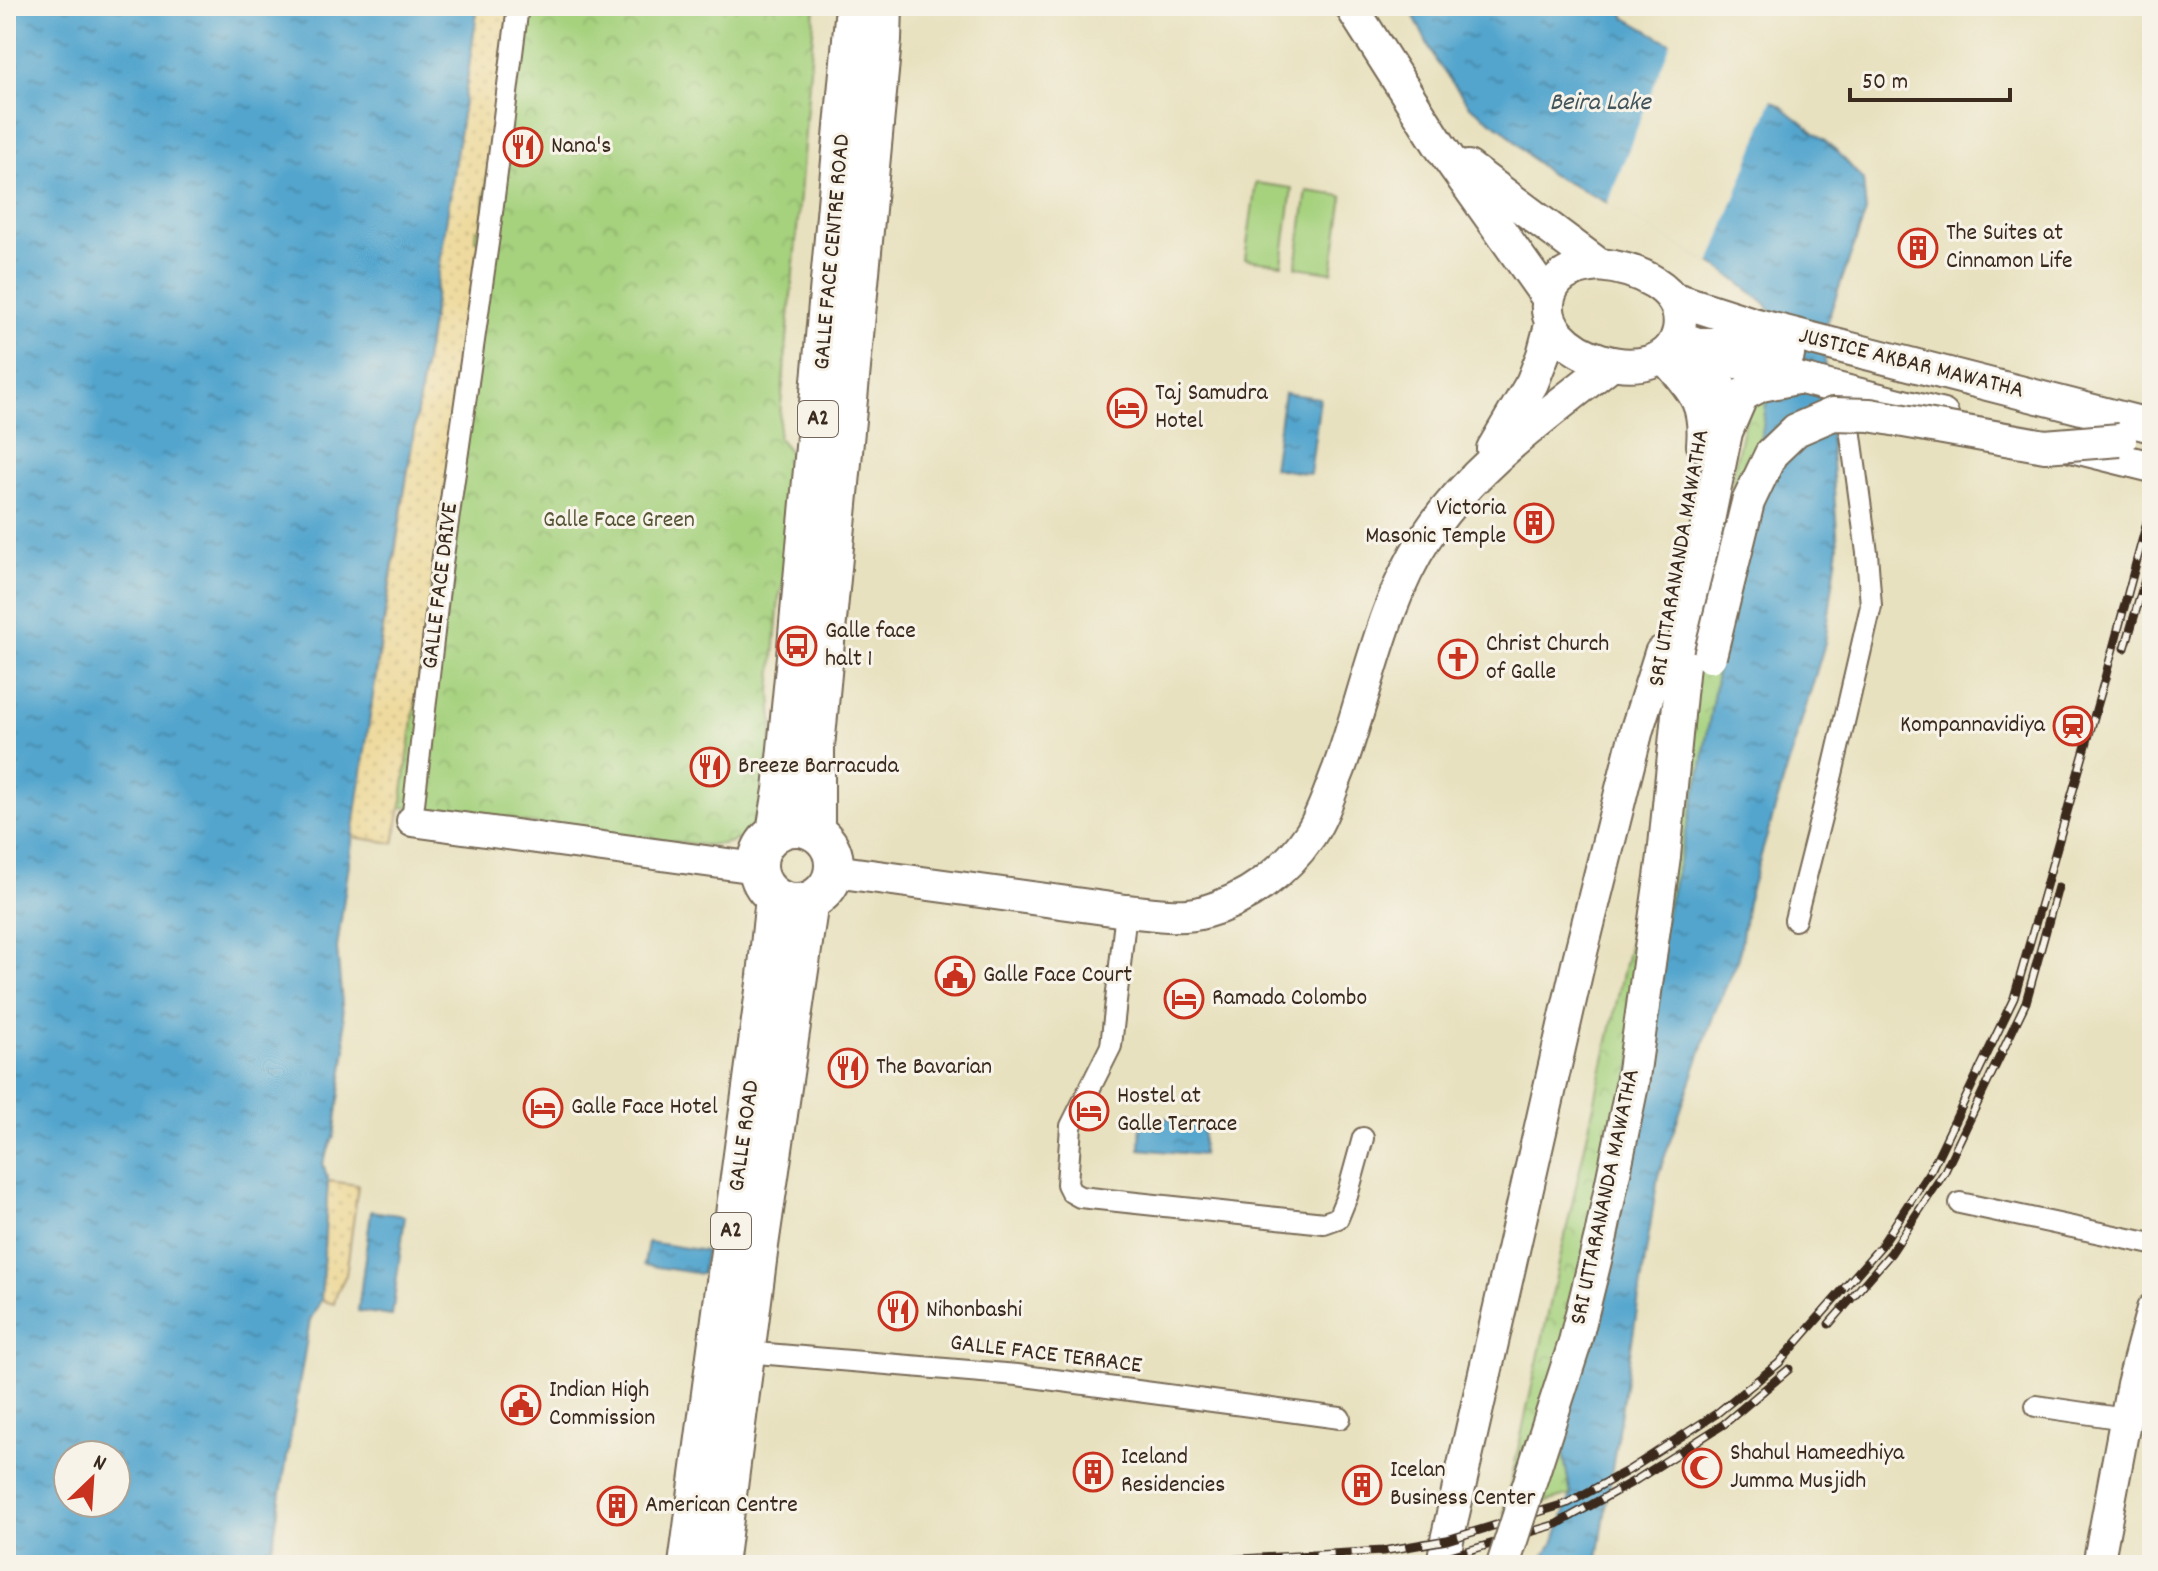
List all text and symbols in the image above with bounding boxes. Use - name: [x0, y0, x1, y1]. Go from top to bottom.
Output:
- scale bar: [1850, 52, 2010, 102]
- text: 50 m: [1862, 66, 1908, 100]
- water label: Beira Lake: [1549, 85, 1652, 122]
- restaurant icon: Nana's: [502, 126, 544, 168]
- place label: Nana's: [551, 130, 611, 164]
- street label: GALLE FACE CENTRE ROAD: [806, 133, 860, 371]
- place label: The Suites at Cinnamon Life: [1946, 217, 2073, 279]
- building icon: The Suites at Cinnamon Life: [1897, 227, 1939, 269]
- street label: JUSTICE AKBAR MAWATHA: [1795, 320, 2027, 408]
- place label: Taj Samudra Hotel: [1155, 377, 1268, 439]
- hotel icon: Taj Samudra Hotel: [1106, 387, 1148, 429]
- road number: A2: [798, 401, 838, 437]
- street label: SRI UTTARANANDA MAWATHA: [1641, 427, 1719, 689]
- place label: Victoria Masonic Temple: [1365, 492, 1507, 554]
- street label: GALLE FACE DRIVE: [414, 501, 468, 671]
- building icon: Victoria Masonic Temple: [1513, 502, 1555, 544]
- park label: Galle Face Green: [543, 504, 695, 538]
- place label: Galle face halt 1: [825, 615, 916, 677]
- bus stop icon: Galle face halt 1: [776, 625, 818, 667]
- place label: Christ Church of Galle: [1486, 628, 1609, 690]
- church icon: Christ Church of Galle: [1437, 638, 1479, 680]
- station icon: Kompannavidiya: [2052, 705, 2094, 747]
- place label: Kompannavidiya: [1900, 709, 2046, 743]
- restaurant icon: Breeze Barracuda: [689, 746, 731, 788]
- place label: Breeze Barracuda: [738, 750, 900, 784]
- public building icon: Galle Face Court: [934, 955, 976, 997]
- place label: Galle Face Court: [983, 959, 1132, 993]
- hotel icon: Ramada Colombo: [1163, 978, 1205, 1020]
- place label: Ramada Colombo: [1212, 982, 1367, 1016]
- restaurant icon: The Bavarian: [827, 1047, 869, 1089]
- place label: The Bavarian: [876, 1051, 992, 1085]
- street label: SRI UTTARANANDA MAWATHA: [1562, 1066, 1650, 1328]
- street label: GALLE ROAD: [720, 1078, 770, 1194]
- place label: Hostel at Galle Terrace: [1117, 1080, 1237, 1142]
- hotel icon: Galle Face Hotel: [522, 1087, 564, 1129]
- hotel icon: Hostel at Galle Terrace: [1068, 1090, 1110, 1132]
- place label: Galle Face Hotel: [571, 1091, 718, 1125]
- road number: A2: [711, 1213, 751, 1249]
- restaurant icon: Nihonbashi: [877, 1290, 919, 1332]
- place label: Nihonbashi: [926, 1294, 1022, 1328]
- street label: GALLE FACE TERRACE: [948, 1326, 1144, 1384]
- place label: Indian High Commission: [549, 1374, 655, 1436]
- public building icon: Indian High Commission: [500, 1384, 542, 1426]
- place label: Shahul Hameedhiya Jumma Musjidh: [1730, 1437, 1905, 1499]
- north arrow: [52, 1439, 132, 1519]
- place label: Iceland Residencies: [1121, 1441, 1225, 1503]
- mosque icon: Shahul Hameedhiya Jumma Musjidh: [1681, 1447, 1723, 1489]
- text: N: [87, 1448, 111, 1480]
- building icon: Iceland Residencies: [1072, 1451, 1114, 1493]
- place label: Icelan Business Center: [1390, 1454, 1535, 1516]
- building icon: Icelan Business Center: [1341, 1464, 1383, 1506]
- building icon: American Centre: [596, 1485, 638, 1527]
- place label: American Centre: [645, 1489, 798, 1523]

